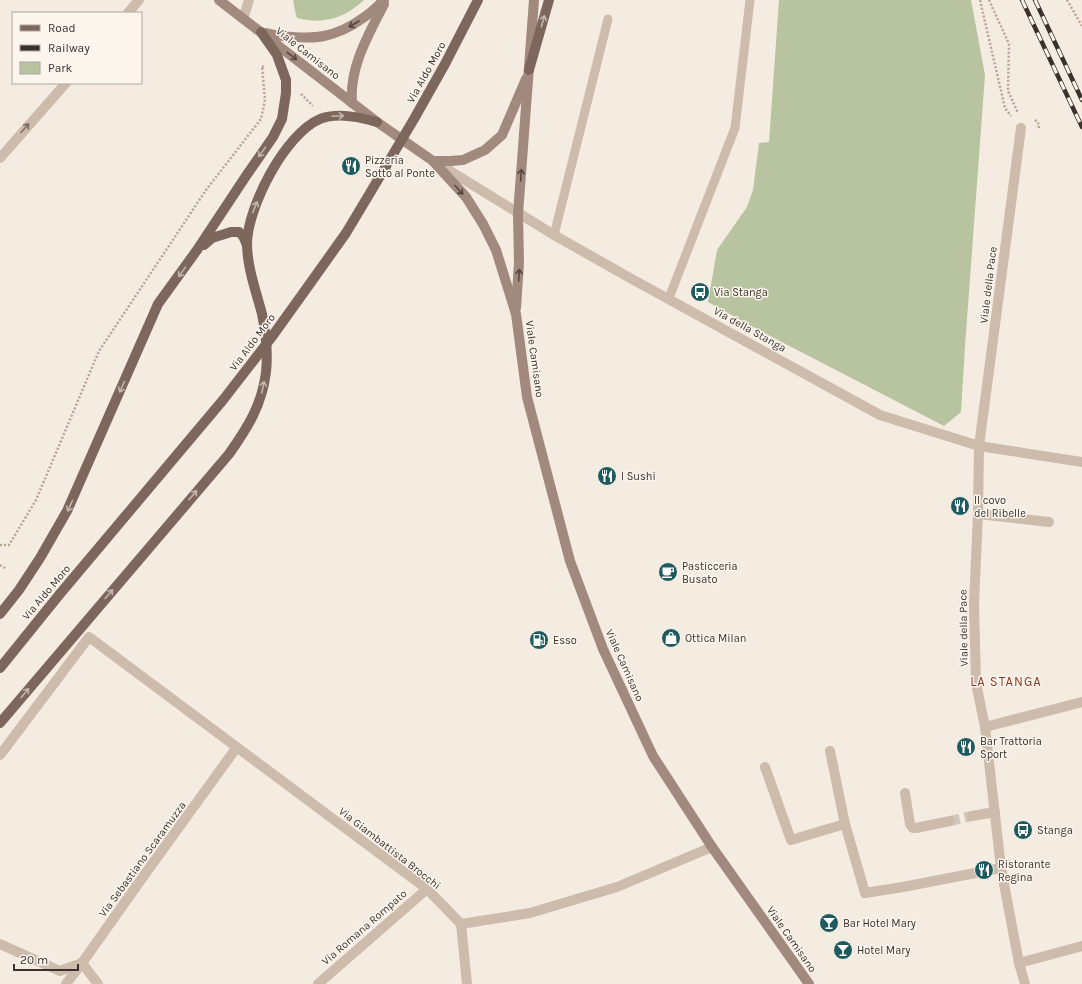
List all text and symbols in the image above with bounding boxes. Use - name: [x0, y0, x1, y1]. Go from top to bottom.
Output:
- legend: [12, 12, 142, 84]
- one-way arrow: [540, 15, 547, 28]
- one-way arrow: [348, 20, 360, 28]
- text: Road: [48, 21, 76, 35]
- street label: Viale Camisano: [273, 24, 342, 82]
- street label: Via Aldo Moro: [404, 39, 449, 105]
- text: Railway: [48, 41, 90, 55]
- one-way arrow: [287, 52, 298, 60]
- text: Park: [48, 61, 73, 75]
- one-way arrow: [331, 113, 344, 120]
- one-way arrow: [21, 123, 30, 134]
- one-way arrow: [258, 147, 266, 158]
- place label: Pizzeria Sotto al Ponte: [365, 154, 435, 180]
- restaurant icon: Pizzeria Sotto al Ponte: [340, 155, 362, 177]
- one-way arrow: [518, 169, 525, 182]
- one-way arrow: [454, 184, 463, 194]
- one-way arrow: [252, 202, 260, 214]
- street label: Viale della Pace: [977, 246, 1000, 324]
- one-way arrow: [178, 266, 186, 277]
- one-way arrow: [515, 269, 522, 282]
- bus stop icon: Via Stanga: [689, 281, 711, 303]
- place label: Via Stanga: [714, 286, 768, 299]
- street label: Via della Stanga: [711, 304, 788, 355]
- street label: Via Aldo Moro: [227, 311, 278, 373]
- street label: Viale Camisano: [523, 320, 546, 398]
- one-way arrow: [118, 380, 125, 392]
- one-way arrow: [259, 381, 267, 394]
- restaurant icon: I Sushi: [596, 465, 618, 487]
- place label: I Sushi: [621, 470, 656, 483]
- one-way arrow: [189, 490, 198, 500]
- place label: Il covo del Ribelle: [974, 494, 1026, 520]
- restaurant icon: Il covo del Ribelle: [949, 495, 971, 517]
- one-way arrow: [66, 499, 73, 511]
- place label: Pasticceria Busato: [682, 560, 738, 586]
- cafe icon: Pasticceria Busato: [657, 561, 679, 583]
- street label: Via Aldo Moro: [20, 562, 73, 623]
- one-way arrow: [105, 589, 114, 600]
- street label: Viale della Pace: [956, 589, 971, 667]
- street label: Viale Camisano: [603, 627, 646, 703]
- shop icon: Ottica Milan: [660, 627, 682, 649]
- fuel station icon: Esso: [528, 629, 550, 651]
- place label: Ottica Milan: [685, 632, 746, 645]
- place label: Esso: [553, 634, 577, 647]
- district label: LA STANGA: [970, 674, 1042, 689]
- one-way arrow: [21, 688, 30, 699]
- place label: Bar Trattoria Sport: [980, 735, 1042, 761]
- restaurant icon: Bar Trattoria Sport: [955, 736, 977, 758]
- street label: Via Sebastiano Scaramuzza: [96, 799, 189, 919]
- street label: Via Giambattista Brocchi: [336, 805, 443, 892]
- bus stop icon: Stanga: [1012, 819, 1034, 841]
- place label: Stanga: [1037, 824, 1073, 837]
- place label: Ristorante Regina: [998, 858, 1051, 884]
- restaurant icon: Ristorante Regina: [973, 859, 995, 881]
- street label: Via Romana Rompato: [319, 887, 409, 968]
- street label: Viale Camisano: [764, 904, 819, 975]
- bar icon: Bar Hotel Mary: [818, 912, 840, 934]
- place label: Bar Hotel Mary: [843, 917, 916, 930]
- bar icon: Hotel Mary: [832, 939, 854, 961]
- place label: Hotel Mary: [857, 944, 910, 957]
- scale bar: [14, 946, 78, 972]
- text: 20 m: [20, 953, 48, 967]

